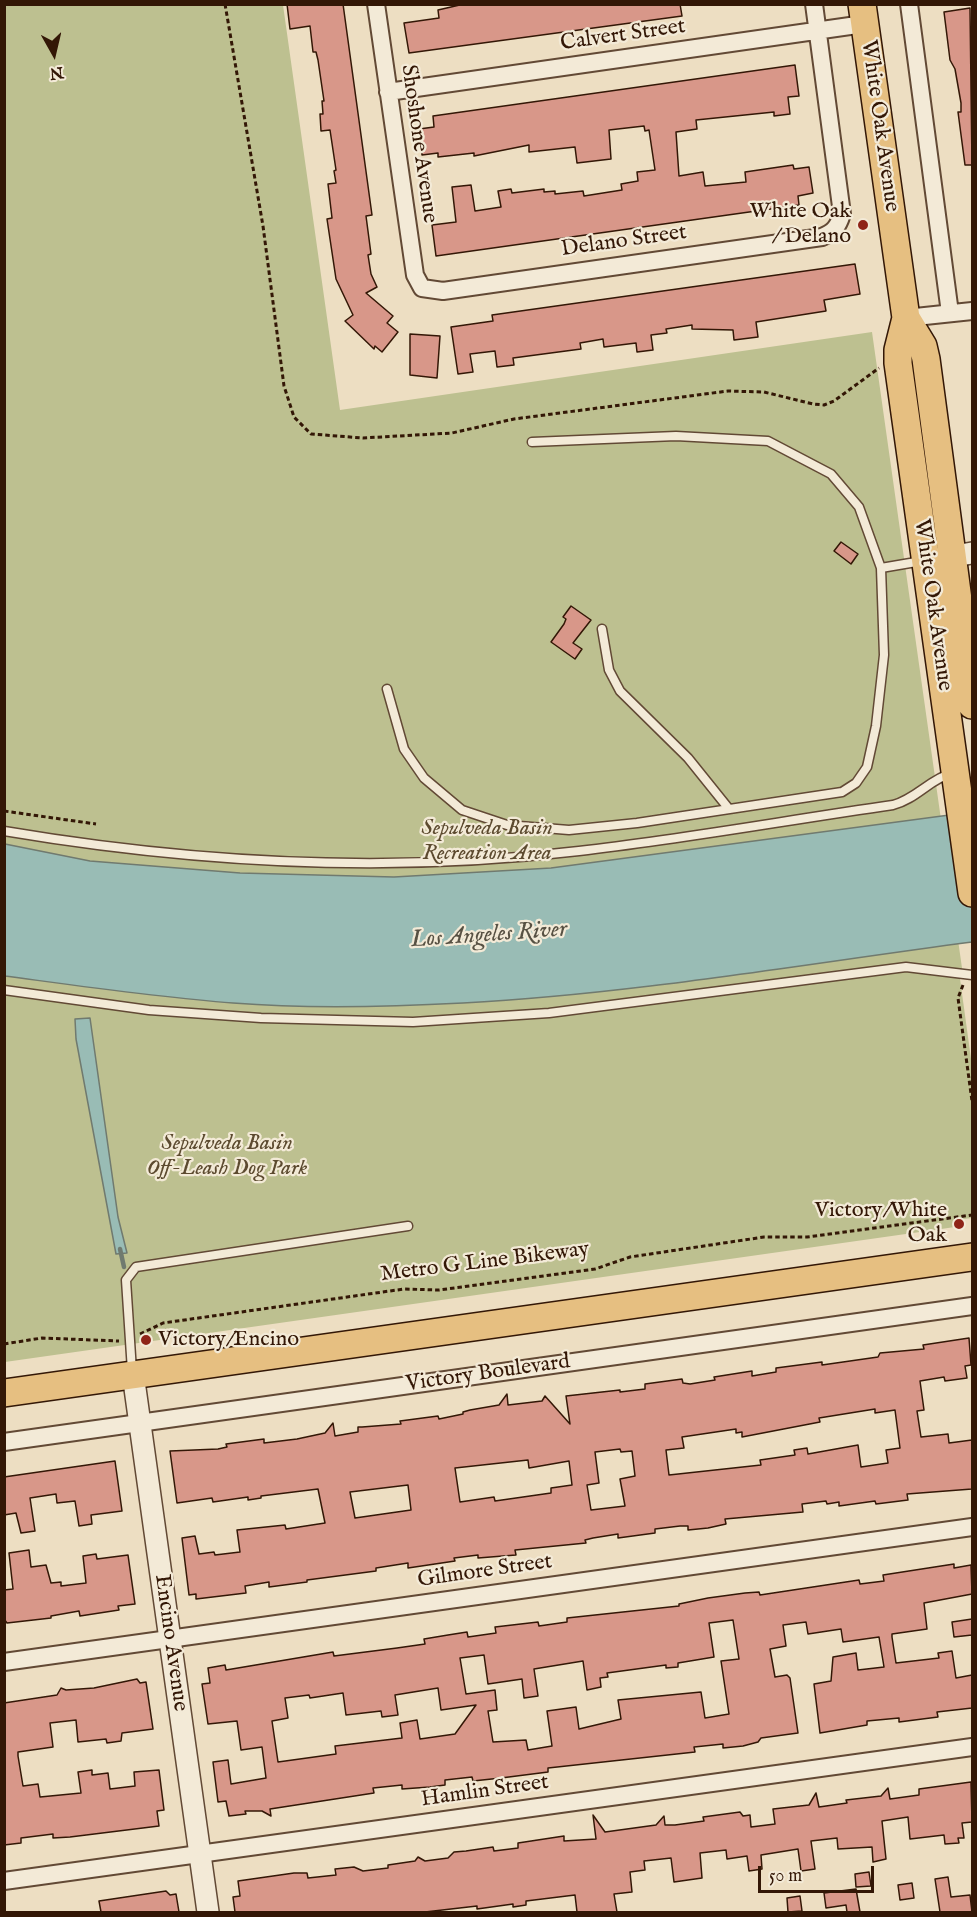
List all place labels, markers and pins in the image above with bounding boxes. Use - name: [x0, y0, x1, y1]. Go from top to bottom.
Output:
- place label: White Oak / Delano: [750, 199, 851, 250]
- marker: White Oak / Delano: [856, 218, 870, 232]
- place label: Victory/White Oak: [815, 1198, 947, 1250]
- marker: Victory/White Oak: [952, 1217, 966, 1231]
- place label: Victory/Encino: [158, 1327, 299, 1353]
- marker: Victory/Encino: [139, 1333, 153, 1347]

